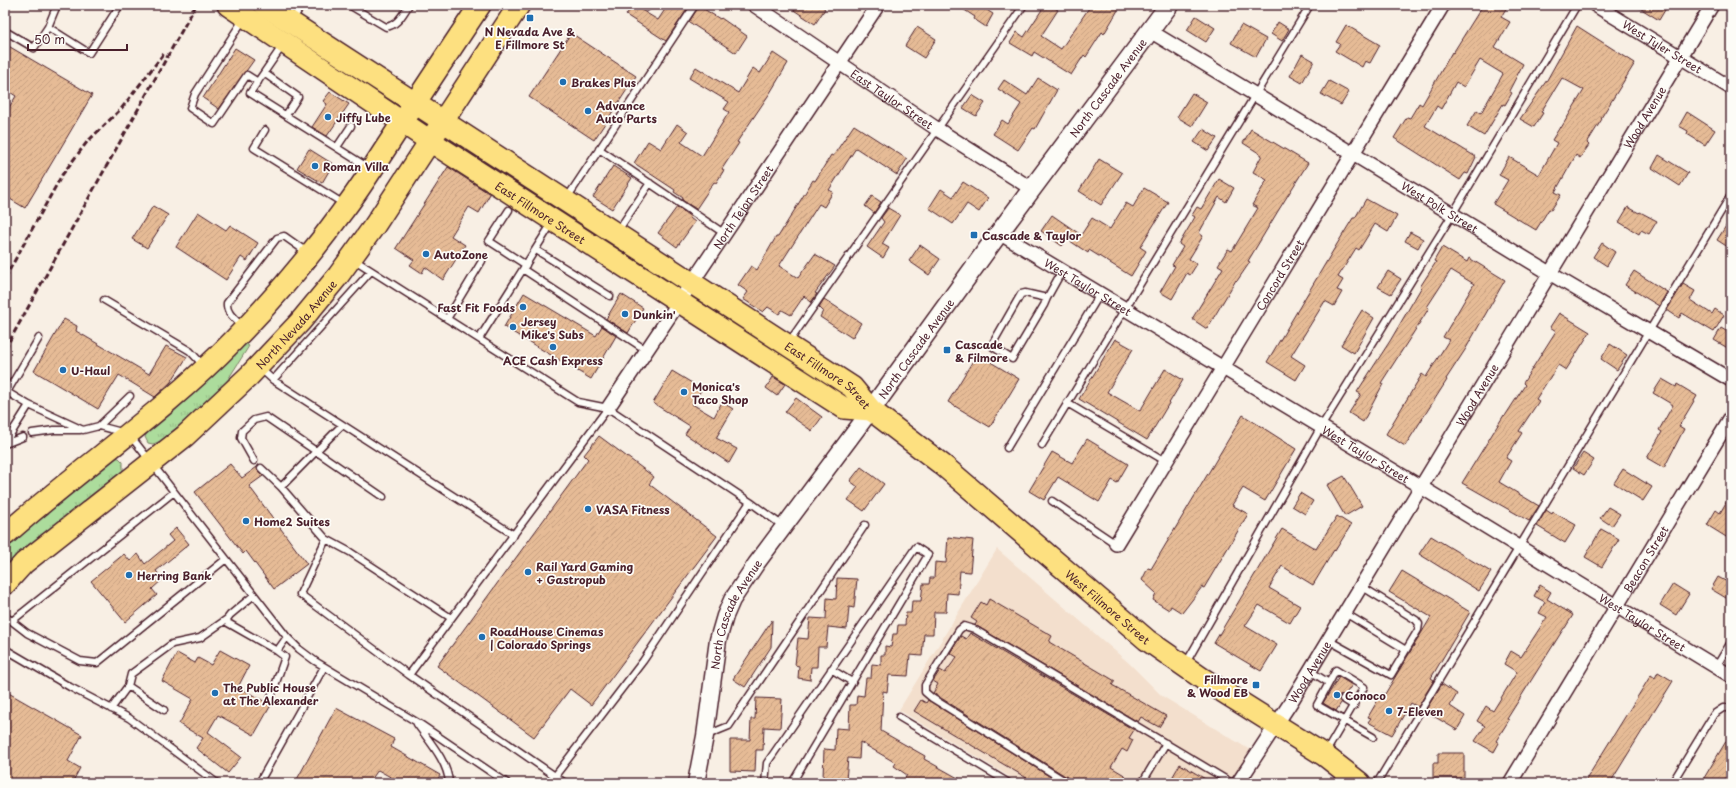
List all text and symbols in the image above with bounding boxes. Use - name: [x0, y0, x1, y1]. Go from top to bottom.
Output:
- marker: N Nevada Ave & E Fillmore St: [525, 13, 535, 23]
- street label: West Tyler Street: [1619, 15, 1706, 77]
- place label: N Nevada Ave & E Fillmore St: [485, 23, 575, 53]
- scale bar: [28, 26, 127, 52]
- text: 50 m: [34, 30, 65, 48]
- street label: North Cascade Avenue: [1065, 34, 1150, 141]
- street label: East Taylor Street: [848, 65, 937, 133]
- place label: Brakes Plus: [571, 74, 636, 91]
- marker: Brakes Plus: [558, 77, 568, 87]
- street label: Wood Avenue: [1619, 83, 1670, 152]
- place label: Advance Auto Parts: [596, 97, 657, 127]
- marker: Advance Auto Parts: [583, 106, 593, 116]
- place label: Jiffy Lube: [336, 109, 391, 126]
- marker: Jiffy Lube: [323, 112, 333, 122]
- place label: Roman Villa: [323, 158, 390, 175]
- marker: Roman Villa: [310, 161, 320, 171]
- street label: North Tejon Street: [708, 161, 777, 252]
- street label: East Fillmore Street: [492, 177, 589, 248]
- street label: West Polk Street: [1398, 177, 1482, 237]
- place label: Cascade & Taylor: [982, 227, 1082, 244]
- marker: Cascade & Taylor: [969, 230, 979, 240]
- street label: Concord Street: [1251, 235, 1308, 314]
- place label: AutoZone: [434, 246, 489, 263]
- marker: AutoZone: [421, 249, 431, 259]
- street label: West Taylor Street: [1041, 254, 1135, 320]
- street label: North Nevada Avenue: [251, 276, 340, 373]
- street label: North Cascade Avenue: [873, 295, 958, 402]
- place label: Fast Fit Foods: [437, 299, 515, 316]
- marker: Fast Fit Foods: [518, 302, 528, 312]
- place label: Dunkin': [633, 306, 676, 323]
- marker: Dunkin': [620, 309, 630, 319]
- place label: Jersey Mike's Subs: [521, 313, 584, 343]
- marker: Jersey Mike's Subs: [508, 322, 518, 332]
- place label: Cascade & Filmore: [955, 336, 1008, 366]
- street label: East Fillmore Street: [782, 337, 875, 413]
- marker: ACE Cash Express: [548, 342, 558, 352]
- marker: Cascade & Filmore: [942, 345, 952, 355]
- place label: ACE Cash Express: [503, 352, 604, 369]
- street label: Wood Avenue: [1451, 360, 1502, 429]
- place label: U-Haul: [71, 362, 110, 379]
- marker: U-Haul: [58, 365, 68, 375]
- place label: Monica's Taco Shop: [692, 378, 749, 408]
- marker: Monica's Taco Shop: [679, 387, 689, 397]
- street label: West Taylor Street: [1319, 421, 1413, 487]
- place label: VASA Fitness: [596, 501, 670, 518]
- marker: VASA Fitness: [583, 504, 593, 514]
- place label: Home2 Suites: [254, 513, 330, 530]
- marker: Home2 Suites: [241, 516, 251, 526]
- street label: Beacon Street: [1619, 522, 1672, 595]
- street label: North Cascade Avenue: [706, 555, 766, 671]
- place label: Rail Yard Gaming + Gastropub: [536, 558, 633, 588]
- street label: West Fillmore Street: [1062, 565, 1154, 649]
- place label: Herring Bank: [137, 567, 212, 584]
- marker: Rail Yard Gaming + Gastropub: [523, 567, 533, 577]
- marker: Herring Bank: [124, 570, 134, 580]
- street label: West Taylor Street: [1596, 589, 1690, 655]
- place label: RoadHouse Cinemas | Colorado Springs: [490, 623, 604, 653]
- marker: RoadHouse Cinemas | Colorado Springs: [477, 632, 487, 642]
- street label: Wood Avenue: [1284, 637, 1335, 706]
- place label: Fillmore & Wood EB: [1187, 671, 1248, 701]
- place label: The Public House at The Alexander: [223, 679, 319, 709]
- marker: Fillmore & Wood EB: [1251, 680, 1261, 690]
- place label: Conoco: [1345, 687, 1386, 704]
- marker: The Public House at The Alexander: [210, 688, 220, 698]
- marker: Conoco: [1332, 690, 1342, 700]
- place label: 7-Eleven: [1397, 703, 1443, 720]
- marker: 7-Eleven: [1384, 706, 1394, 716]

